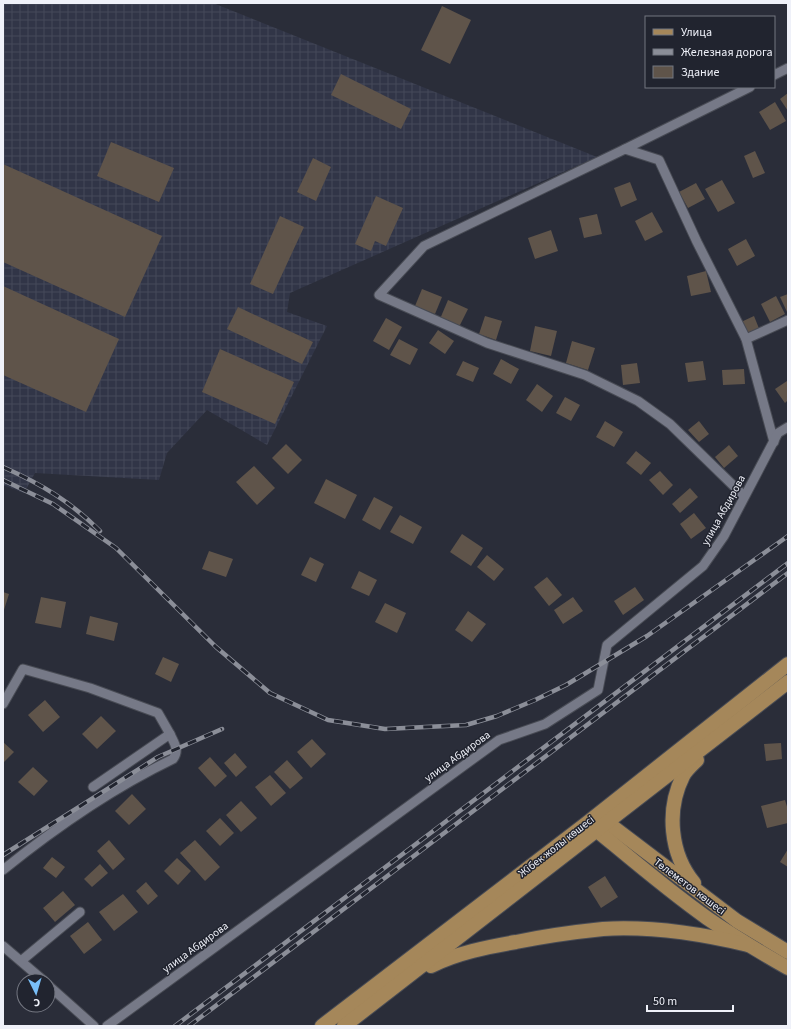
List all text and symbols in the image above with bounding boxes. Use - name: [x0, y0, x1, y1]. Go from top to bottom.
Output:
- legend: [645, 16, 775, 88]
- text: Улица: [681, 24, 712, 41]
- text: Железная дорога: [681, 44, 773, 61]
- text: Здание: [681, 64, 720, 81]
- street label: улица Абдирова: [698, 472, 749, 548]
- street label: улица Абдирова: [421, 727, 493, 785]
- street label: Жібек жолы көшесі: [515, 812, 597, 881]
- street label: Төлеметов көшесі: [651, 855, 729, 918]
- street label: улица Абдирова: [159, 918, 231, 976]
- north arrow: [16, 973, 56, 1013]
- scale bar: [647, 987, 733, 1013]
- text: 50 m: [653, 993, 677, 1010]
- text: С: [32, 995, 41, 1010]

